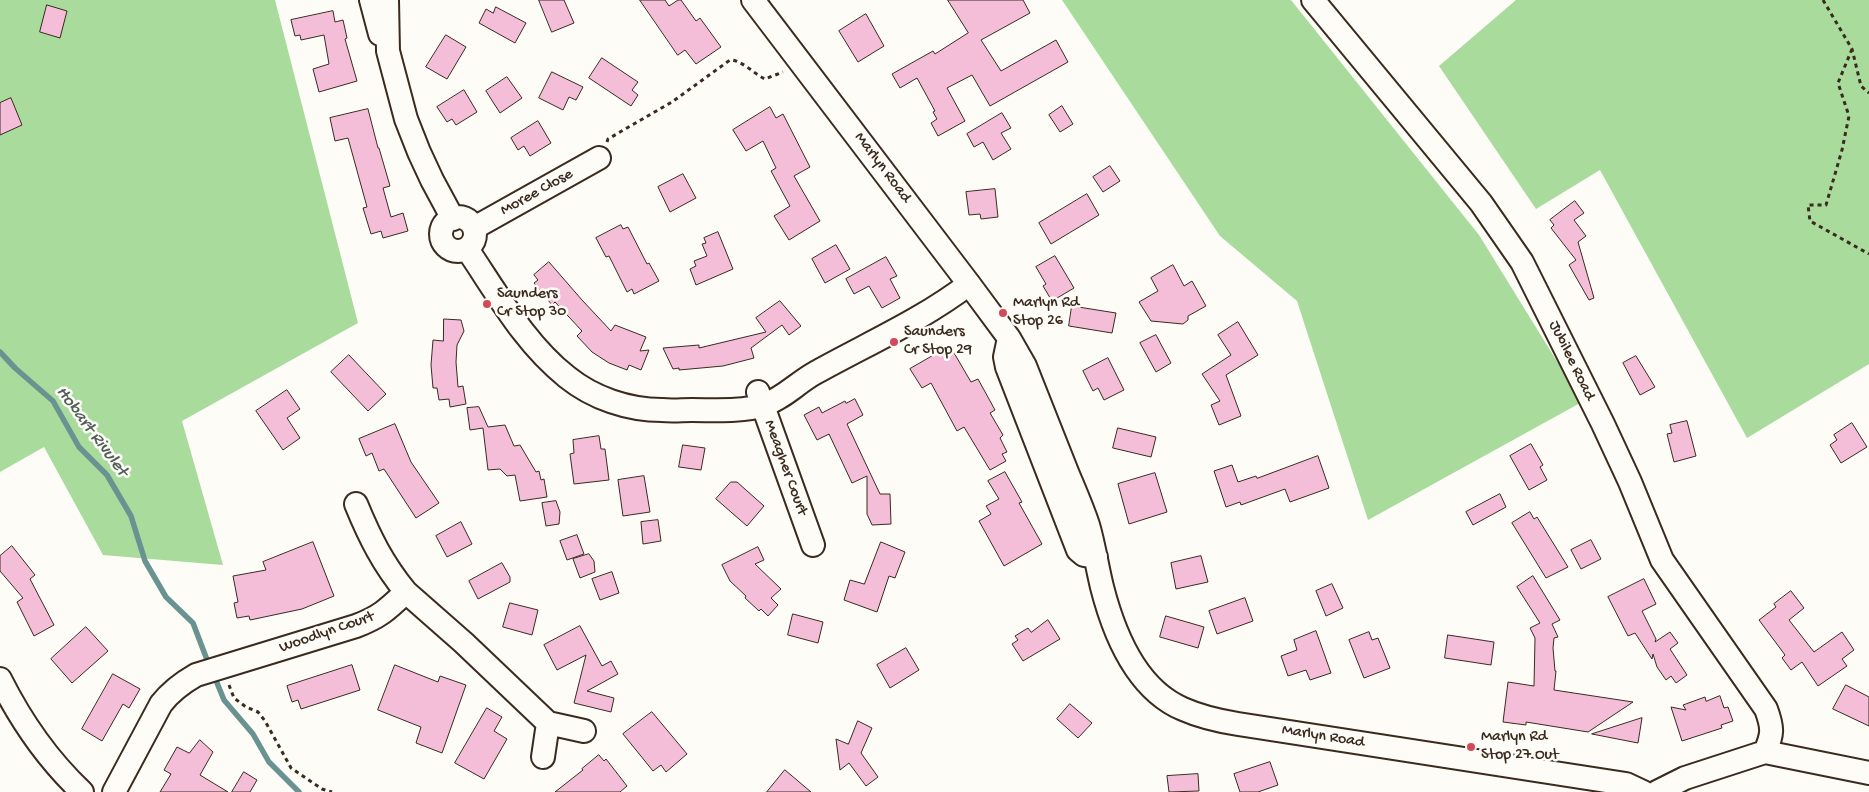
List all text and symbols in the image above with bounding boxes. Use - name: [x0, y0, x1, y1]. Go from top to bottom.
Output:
- street label: Marlyn Road: [849, 129, 915, 207]
- street label: Moree Close: [497, 165, 577, 221]
- place label: Saunders Cr Stop 30: [497, 285, 566, 323]
- place label: Marlyn Rd Stop 26: [1013, 294, 1079, 332]
- marker: Saunders Cr Stop 30: [481, 298, 493, 310]
- marker: Marlyn Rd Stop 26: [997, 307, 1009, 319]
- street label: Jubilee Road: [1543, 318, 1599, 404]
- place label: Saunders Cr Stop 29: [904, 323, 972, 361]
- marker: Saunders Cr Stop 29: [888, 336, 900, 348]
- water label: Hobart Rivulet: [50, 383, 132, 481]
- street label: Meagher Court: [759, 418, 811, 518]
- street label: Woodlyn Court: [277, 608, 377, 658]
- street label: Marlyn Road: [1280, 721, 1366, 753]
- place label: Marlyn Rd Stop 27 Out: [1481, 728, 1559, 766]
- marker: Marlyn Rd Stop 27 Out: [1465, 741, 1477, 753]

